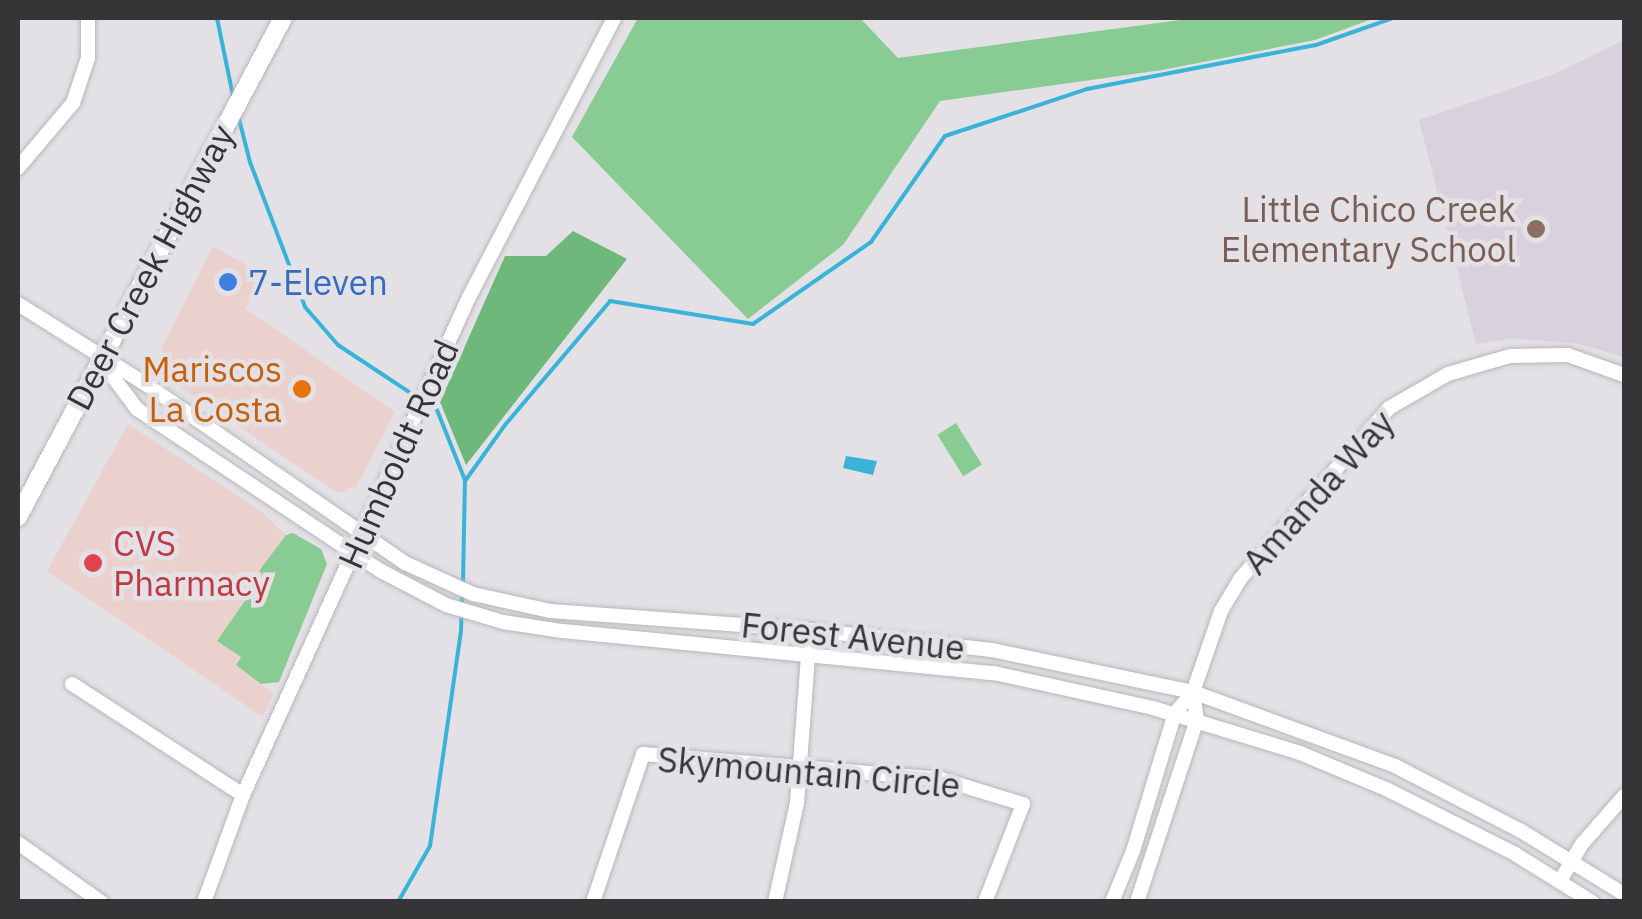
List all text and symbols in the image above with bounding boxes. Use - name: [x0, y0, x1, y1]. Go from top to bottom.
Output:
- street label: Deer Creek Highway: [57, 117, 243, 417]
- place label: Little Chico Creek Elementary School: [1221, 188, 1516, 270]
- marker: Little Chico Creek Elementary School: [1525, 218, 1547, 240]
- place label: 7-Eleven: [248, 261, 388, 303]
- marker: 7-Eleven: [217, 271, 239, 293]
- street label: Humboldt Road: [329, 333, 467, 575]
- place label: Mariscos La Costa: [142, 348, 282, 430]
- marker: Mariscos La Costa: [291, 378, 313, 400]
- street label: Amanda Way: [1234, 402, 1402, 582]
- place label: CVS Pharmacy: [113, 522, 270, 604]
- marker: CVS Pharmacy: [82, 552, 104, 574]
- street label: Forest Avenue: [739, 603, 967, 669]
- street label: Skymountain Circle: [656, 738, 962, 806]

